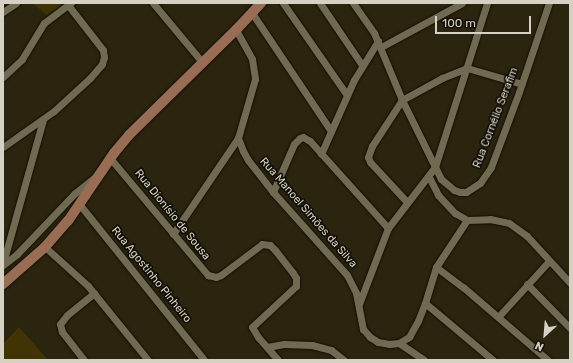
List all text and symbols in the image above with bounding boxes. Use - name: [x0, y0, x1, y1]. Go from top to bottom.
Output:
- scale bar: [437, 8, 533, 34]
- text: 100 m: [442, 16, 476, 30]
- street label: Rua Cornélio Serafim: [471, 66, 521, 170]
- street label: Rua Manoel Simões da Silva: [257, 155, 359, 271]
- street label: Rua Dionísio de Sousa: [131, 167, 213, 263]
- street label: Rua Agostinho Pinheiro: [108, 224, 194, 326]
- north arrow: [525, 315, 565, 355]
- text: N: [533, 339, 546, 354]

